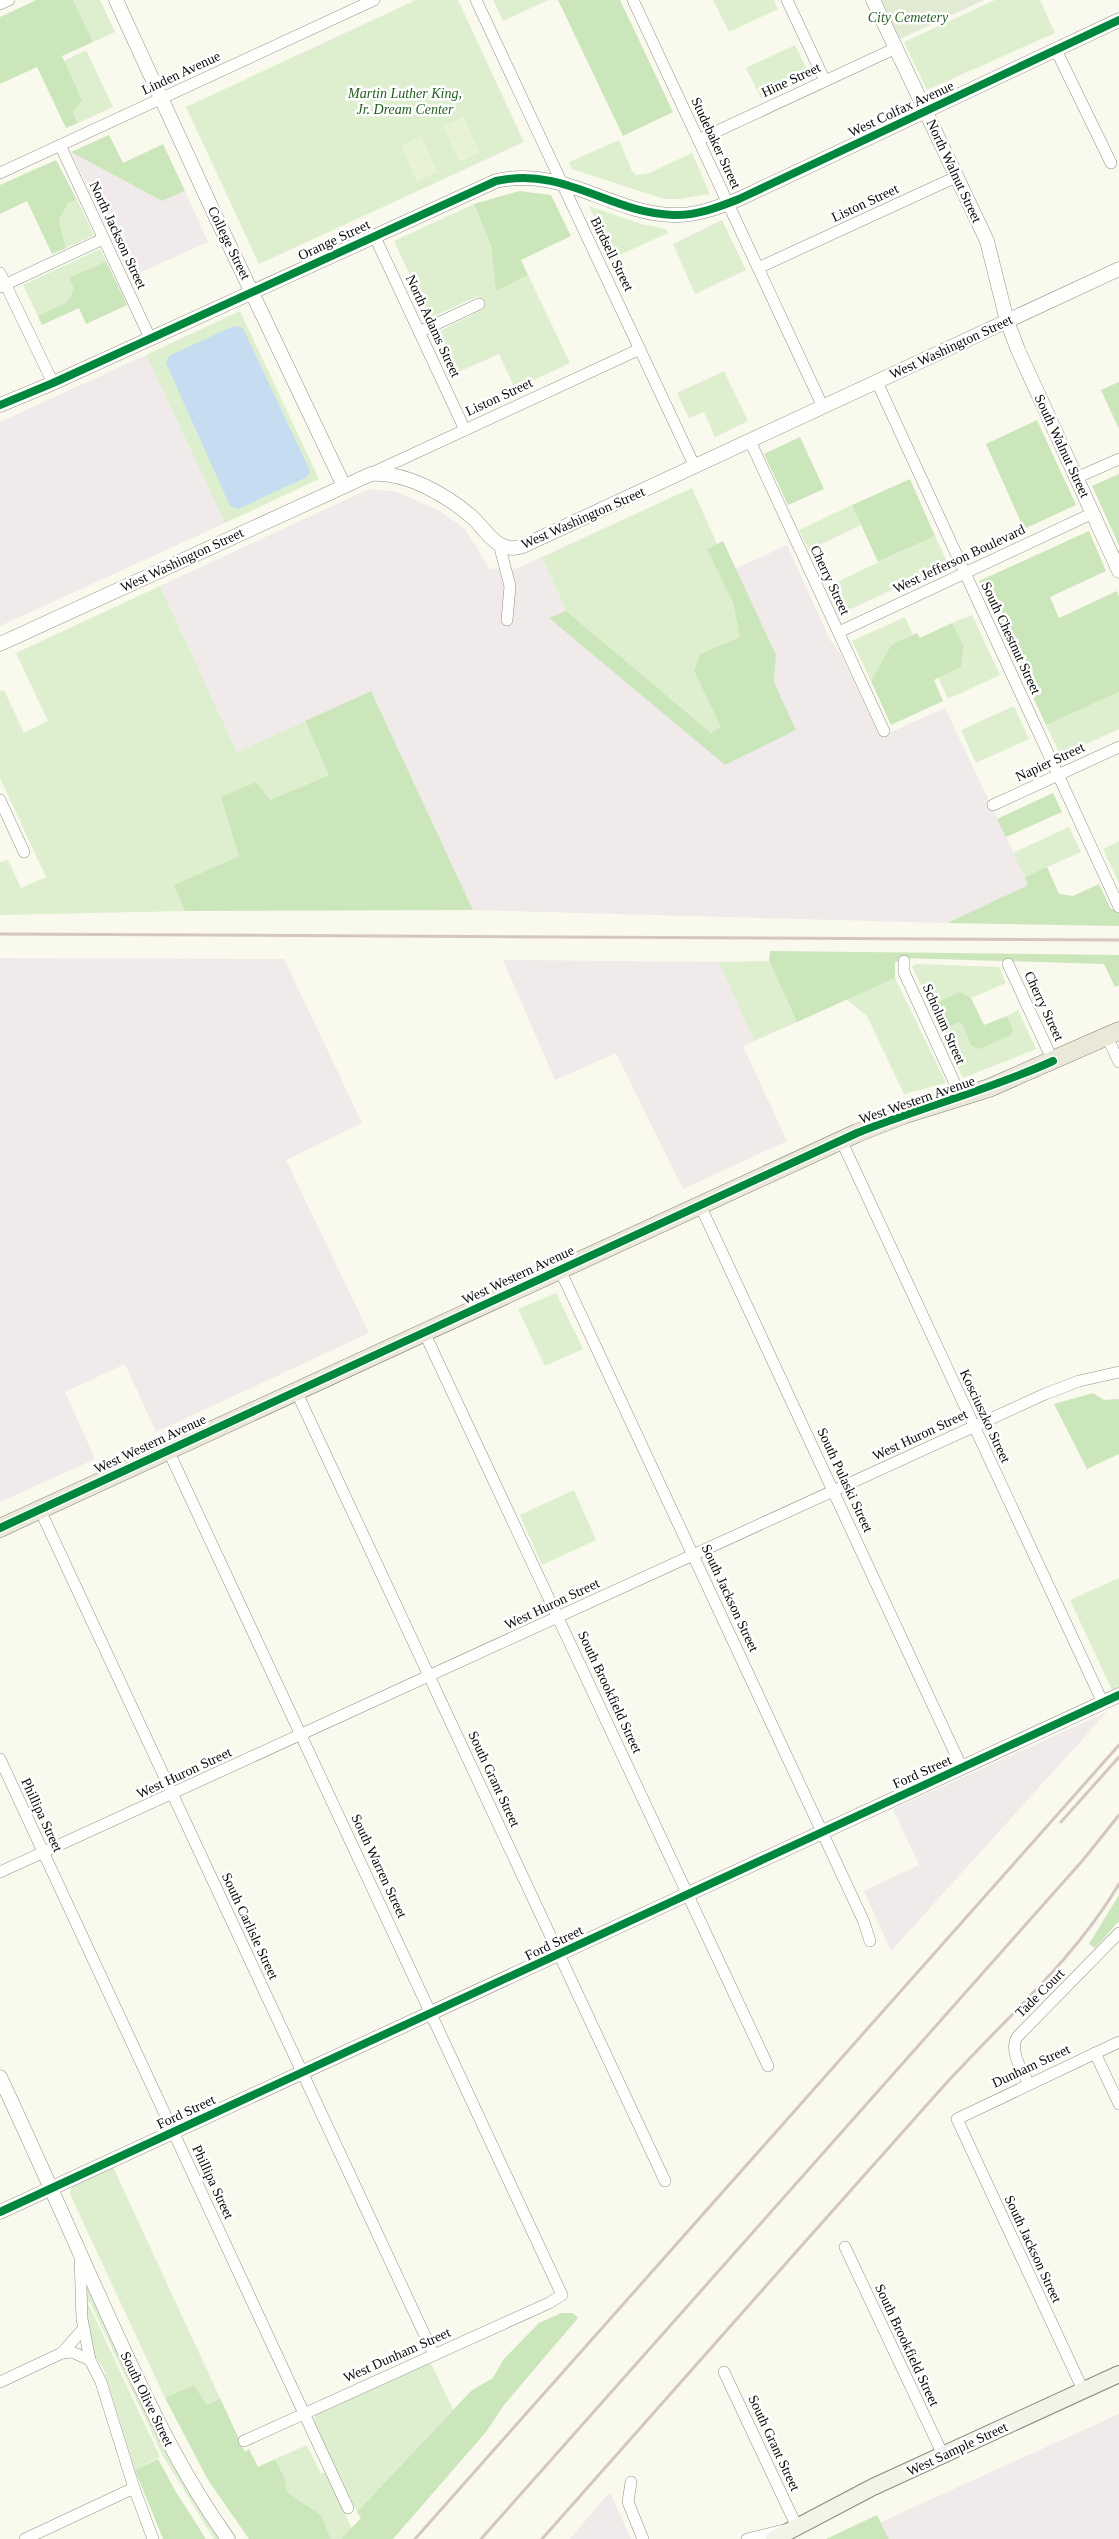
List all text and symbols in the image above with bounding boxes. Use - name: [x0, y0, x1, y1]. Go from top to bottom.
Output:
- park label: City Cemetery: [868, 10, 949, 25]
- street label: Linden Avenue: [139, 48, 223, 98]
- street label: Hine Street: [759, 60, 823, 100]
- street label: West Colfax Avenue: [846, 78, 956, 140]
- park label: Martin Luther King, Jr. Dream Center: [347, 86, 462, 117]
- street label: Studebaker Street: [688, 95, 744, 191]
- street label: North Walnut Street: [924, 117, 985, 225]
- street label: North Jackson Street: [87, 179, 149, 291]
- street label: Liston Street: [829, 181, 901, 225]
- street label: College Street: [205, 204, 253, 282]
- street label: Birdsell Street: [588, 215, 636, 294]
- street label: Orange Street: [296, 217, 372, 263]
- street label: North Adams Street: [403, 272, 463, 380]
- street label: West Washington Street: [887, 312, 1015, 382]
- street label: Liston Street: [463, 375, 535, 419]
- street label: South Walnut Street: [1031, 392, 1093, 500]
- street label: West Washington Street: [519, 484, 647, 552]
- street label: West Jefferson Boulevard: [891, 522, 1027, 596]
- street label: West Washington Street: [118, 525, 246, 595]
- street label: Cherry Street: [807, 543, 853, 617]
- street label: South Chestnut Street: [978, 579, 1044, 697]
- street label: Napier Street: [1013, 739, 1087, 784]
- street label: Cherry Street: [1021, 969, 1067, 1043]
- street label: Scholum Street: [920, 982, 968, 1066]
- street label: West Western Avenue: [857, 1073, 977, 1127]
- street label: West Western Avenue: [460, 1242, 576, 1308]
- street label: Kosciuszko Street: [957, 1367, 1013, 1465]
- street label: West Huron Street: [870, 1406, 970, 1464]
- street label: West Western Avenue: [92, 1411, 208, 1477]
- street label: South Pulaski Street: [814, 1425, 876, 1535]
- street label: South Jackson Street: [699, 1542, 761, 1654]
- street label: West Huron Street: [502, 1575, 602, 1633]
- street label: South Brookfield Street: [575, 1629, 645, 1756]
- street label: South Grant Street: [465, 1729, 523, 1829]
- street label: West Huron Street: [134, 1744, 234, 1802]
- street label: Ford Street: [890, 1752, 954, 1792]
- street label: Phillipa Street: [18, 1776, 66, 1854]
- street label: South Warren Street: [348, 1812, 410, 1920]
- street label: South Carlisle Street: [219, 1870, 281, 1982]
- street label: Ford Street: [523, 1922, 586, 1963]
- street label: Tade Court: [1013, 1966, 1067, 2020]
- street label: Dunham Street: [990, 2041, 1072, 2091]
- street label: Ford Street: [154, 2092, 218, 2132]
- street label: Phillipa Street: [189, 2143, 237, 2221]
- street label: South Jackson Street: [1002, 2193, 1064, 2305]
- street label: South Brookfield Street: [872, 2282, 942, 2409]
- street label: West Dunham Street: [341, 2325, 453, 2385]
- street label: South Olive Street: [118, 2349, 176, 2449]
- street label: South Grant Street: [745, 2393, 803, 2493]
- street label: West Sample Street: [904, 2419, 1010, 2479]

